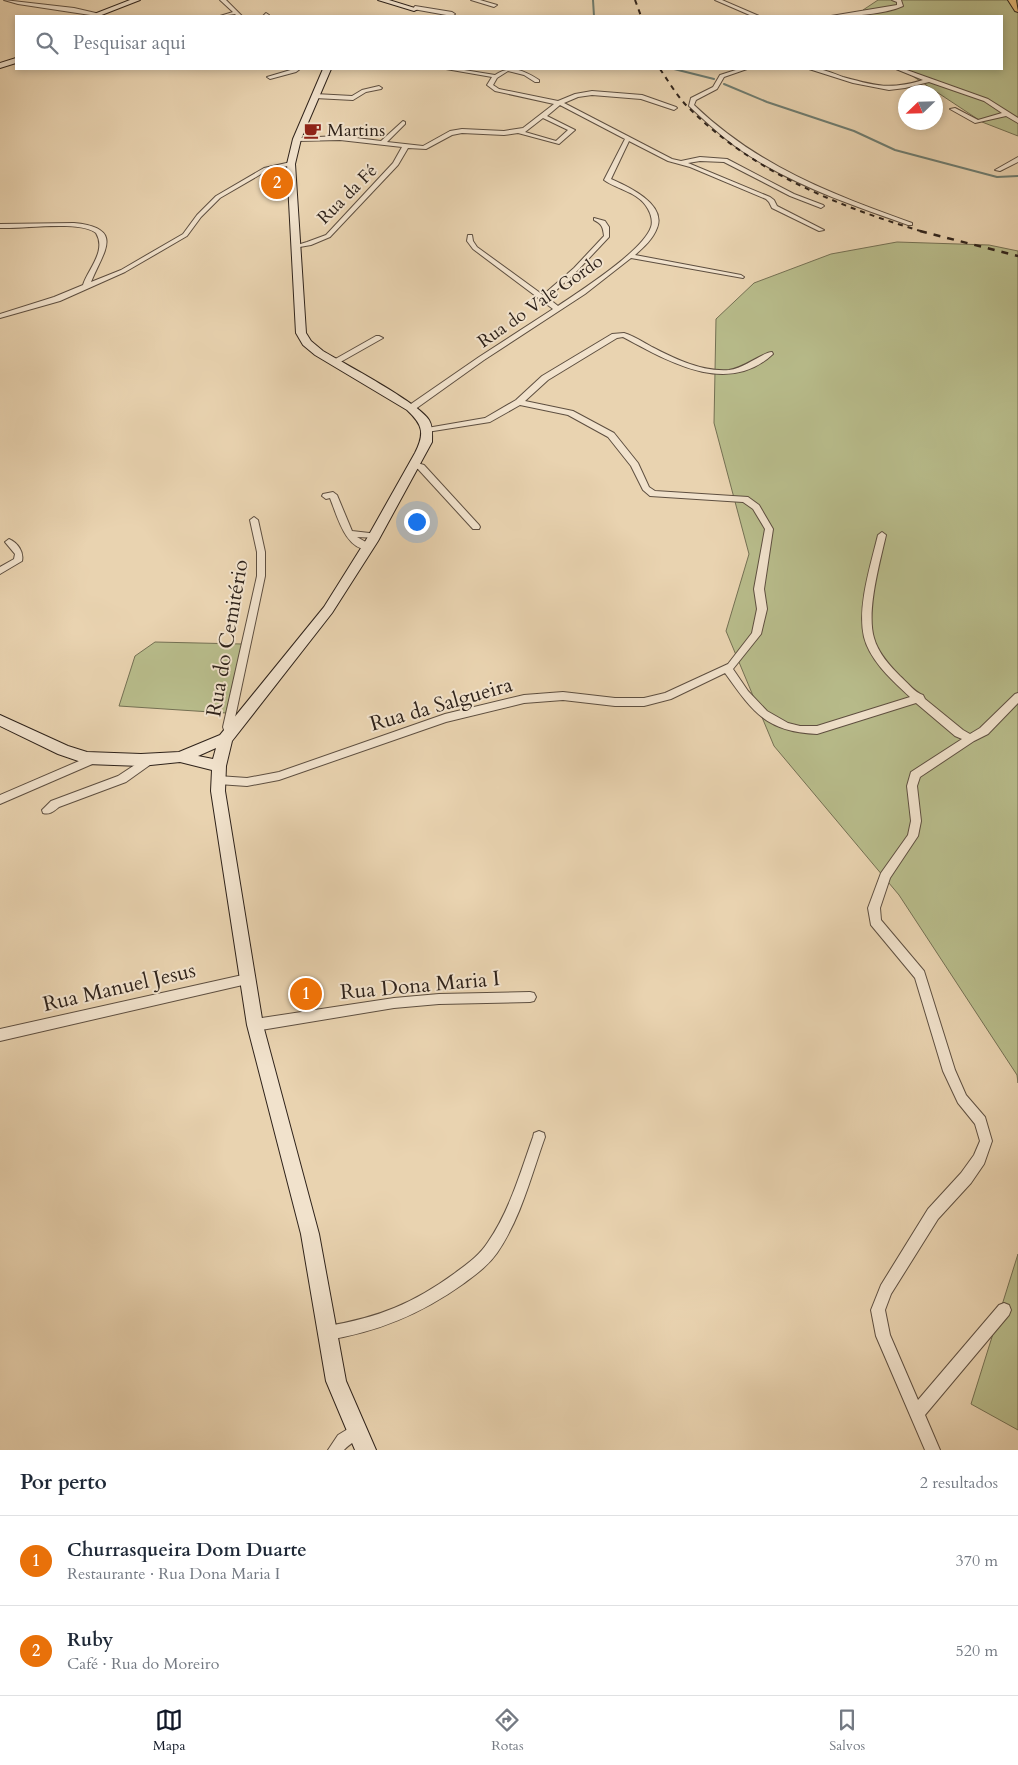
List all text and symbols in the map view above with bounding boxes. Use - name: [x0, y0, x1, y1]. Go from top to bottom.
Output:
- search box: [15, 15, 1003, 70]
- icon: search: [33, 29, 61, 57]
- text: Pesquisar aqui: [73, 30, 186, 56]
- north arrow: [898, 85, 943, 130]
- place label: Martins: [327, 118, 385, 143]
- cafe icon: Martins: [303, 120, 323, 140]
- street label: Rua da Fé: [312, 159, 383, 230]
- pin: 2: [261, 164, 293, 202]
- street label: Rua do Vale Gordo: [473, 249, 608, 354]
- your location: [404, 509, 430, 535]
- street label: Rua do Cemitério: [199, 557, 256, 719]
- street label: Rua da Salgueira: [366, 670, 516, 739]
- street label: Rua Manuel Jesus: [40, 956, 198, 1019]
- street label: Rua Dona Maria I: [339, 964, 501, 1007]
- pin: 1: [290, 975, 322, 1013]
- text: Por perto: [20, 1468, 107, 1497]
- text: 2 resultados: [920, 1472, 998, 1494]
- text: Churrasqueira Dom Duarte: [67, 1537, 307, 1563]
- text: 1: [32, 1550, 40, 1572]
- text: 370 m: [956, 1550, 998, 1572]
- text: Restaurante · Rua Dona Maria I: [67, 1563, 280, 1585]
- text: Ruby: [67, 1627, 113, 1653]
- text: 2: [32, 1640, 40, 1662]
- text: 520 m: [956, 1640, 998, 1662]
- text: Café · Rua do Moreiro: [67, 1653, 219, 1675]
- tab: Mapa: [153, 1706, 186, 1755]
- tab: Rotas: [491, 1706, 524, 1755]
- tab: Salvos: [829, 1706, 865, 1755]

